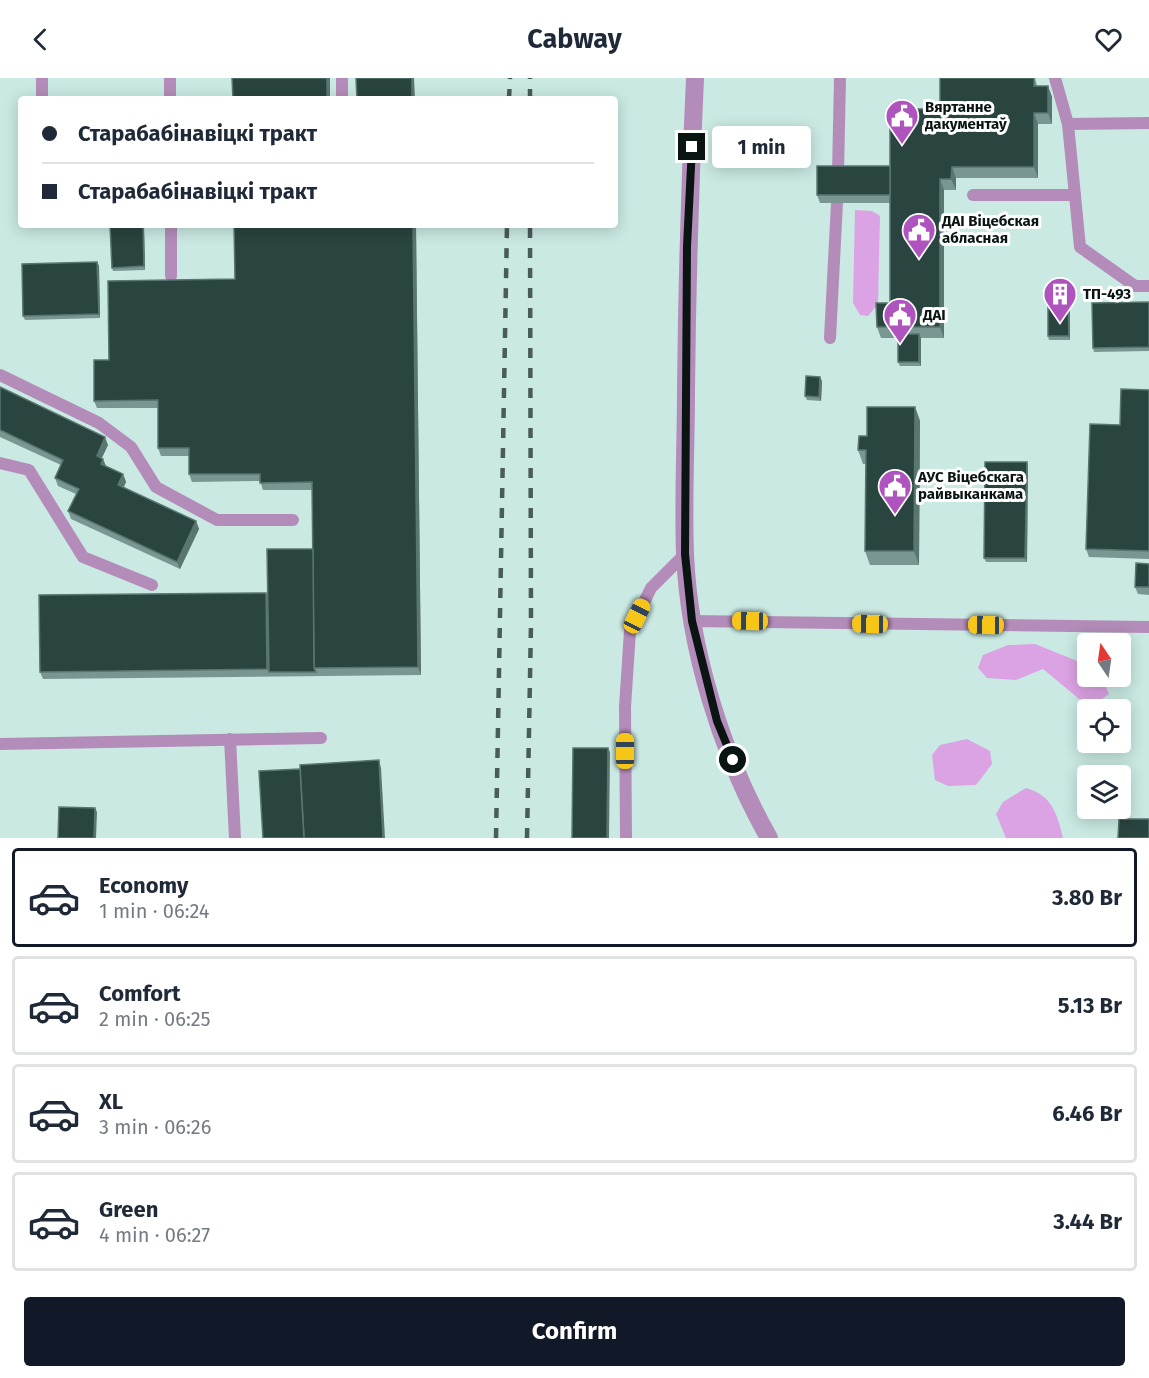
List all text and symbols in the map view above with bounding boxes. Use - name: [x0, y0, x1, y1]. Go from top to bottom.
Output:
- icon: back: [24, 23, 57, 56]
- text: Cabway: [527, 23, 622, 55]
- icon: heart: [1092, 23, 1125, 56]
- public building icon: Вяртанне дакументаў: [884, 98, 920, 145]
- place label: Вяртанне дакументаў: [925, 98, 1007, 133]
- text: Старабабінавіцкі тракт: [78, 120, 317, 147]
- callout: 1 min: [713, 126, 812, 168]
- route end: [678, 133, 705, 160]
- text: 1 min: [737, 135, 786, 159]
- text: Старабабінавіцкі тракт: [78, 178, 317, 205]
- public building icon: ДАІ Віцебская абласная: [901, 212, 937, 259]
- place label: ДАІ Віцебская абласная: [941, 212, 1039, 247]
- building icon: ТП-493: [1042, 276, 1078, 323]
- place label: ТП-493: [1083, 285, 1131, 303]
- public building icon: ДАІ: [882, 297, 918, 344]
- place label: ДАІ: [922, 306, 946, 324]
- public building icon: АУС Віцебскага райвыканкама: [877, 468, 913, 515]
- place label: АУС Віцебскага райвыканкама: [917, 468, 1024, 503]
- car: [621, 596, 653, 636]
- car: [732, 612, 768, 630]
- car: [852, 615, 888, 633]
- car: [968, 616, 1004, 634]
- north arrow: [1077, 633, 1131, 687]
- map controls: [1077, 633, 1131, 819]
- button: locate: [1077, 699, 1131, 753]
- car: [616, 733, 634, 769]
- route start: [719, 746, 746, 773]
- button: layers: [1077, 765, 1131, 819]
- icon: car: [27, 871, 81, 925]
- text: Economy: [99, 872, 188, 899]
- text: 3.80 Br: [1052, 884, 1122, 911]
- text: 1 min · 06:24: [99, 899, 209, 923]
- icon: car: [27, 979, 81, 1033]
- text: Comfort: [99, 980, 180, 1007]
- text: 5.13 Br: [1058, 992, 1122, 1019]
- text: 2 min · 06:25: [99, 1007, 211, 1031]
- icon: car: [27, 1087, 81, 1141]
- text: XL: [99, 1088, 123, 1115]
- text: 6.46 Br: [1052, 1100, 1122, 1127]
- text: 3 min · 06:26: [99, 1115, 211, 1139]
- icon: car: [27, 1195, 81, 1249]
- text: Green: [99, 1196, 158, 1223]
- text: 3.44 Br: [1053, 1208, 1122, 1235]
- text: 4 min · 06:27: [99, 1223, 210, 1247]
- button: Confirm: [24, 1297, 1125, 1366]

